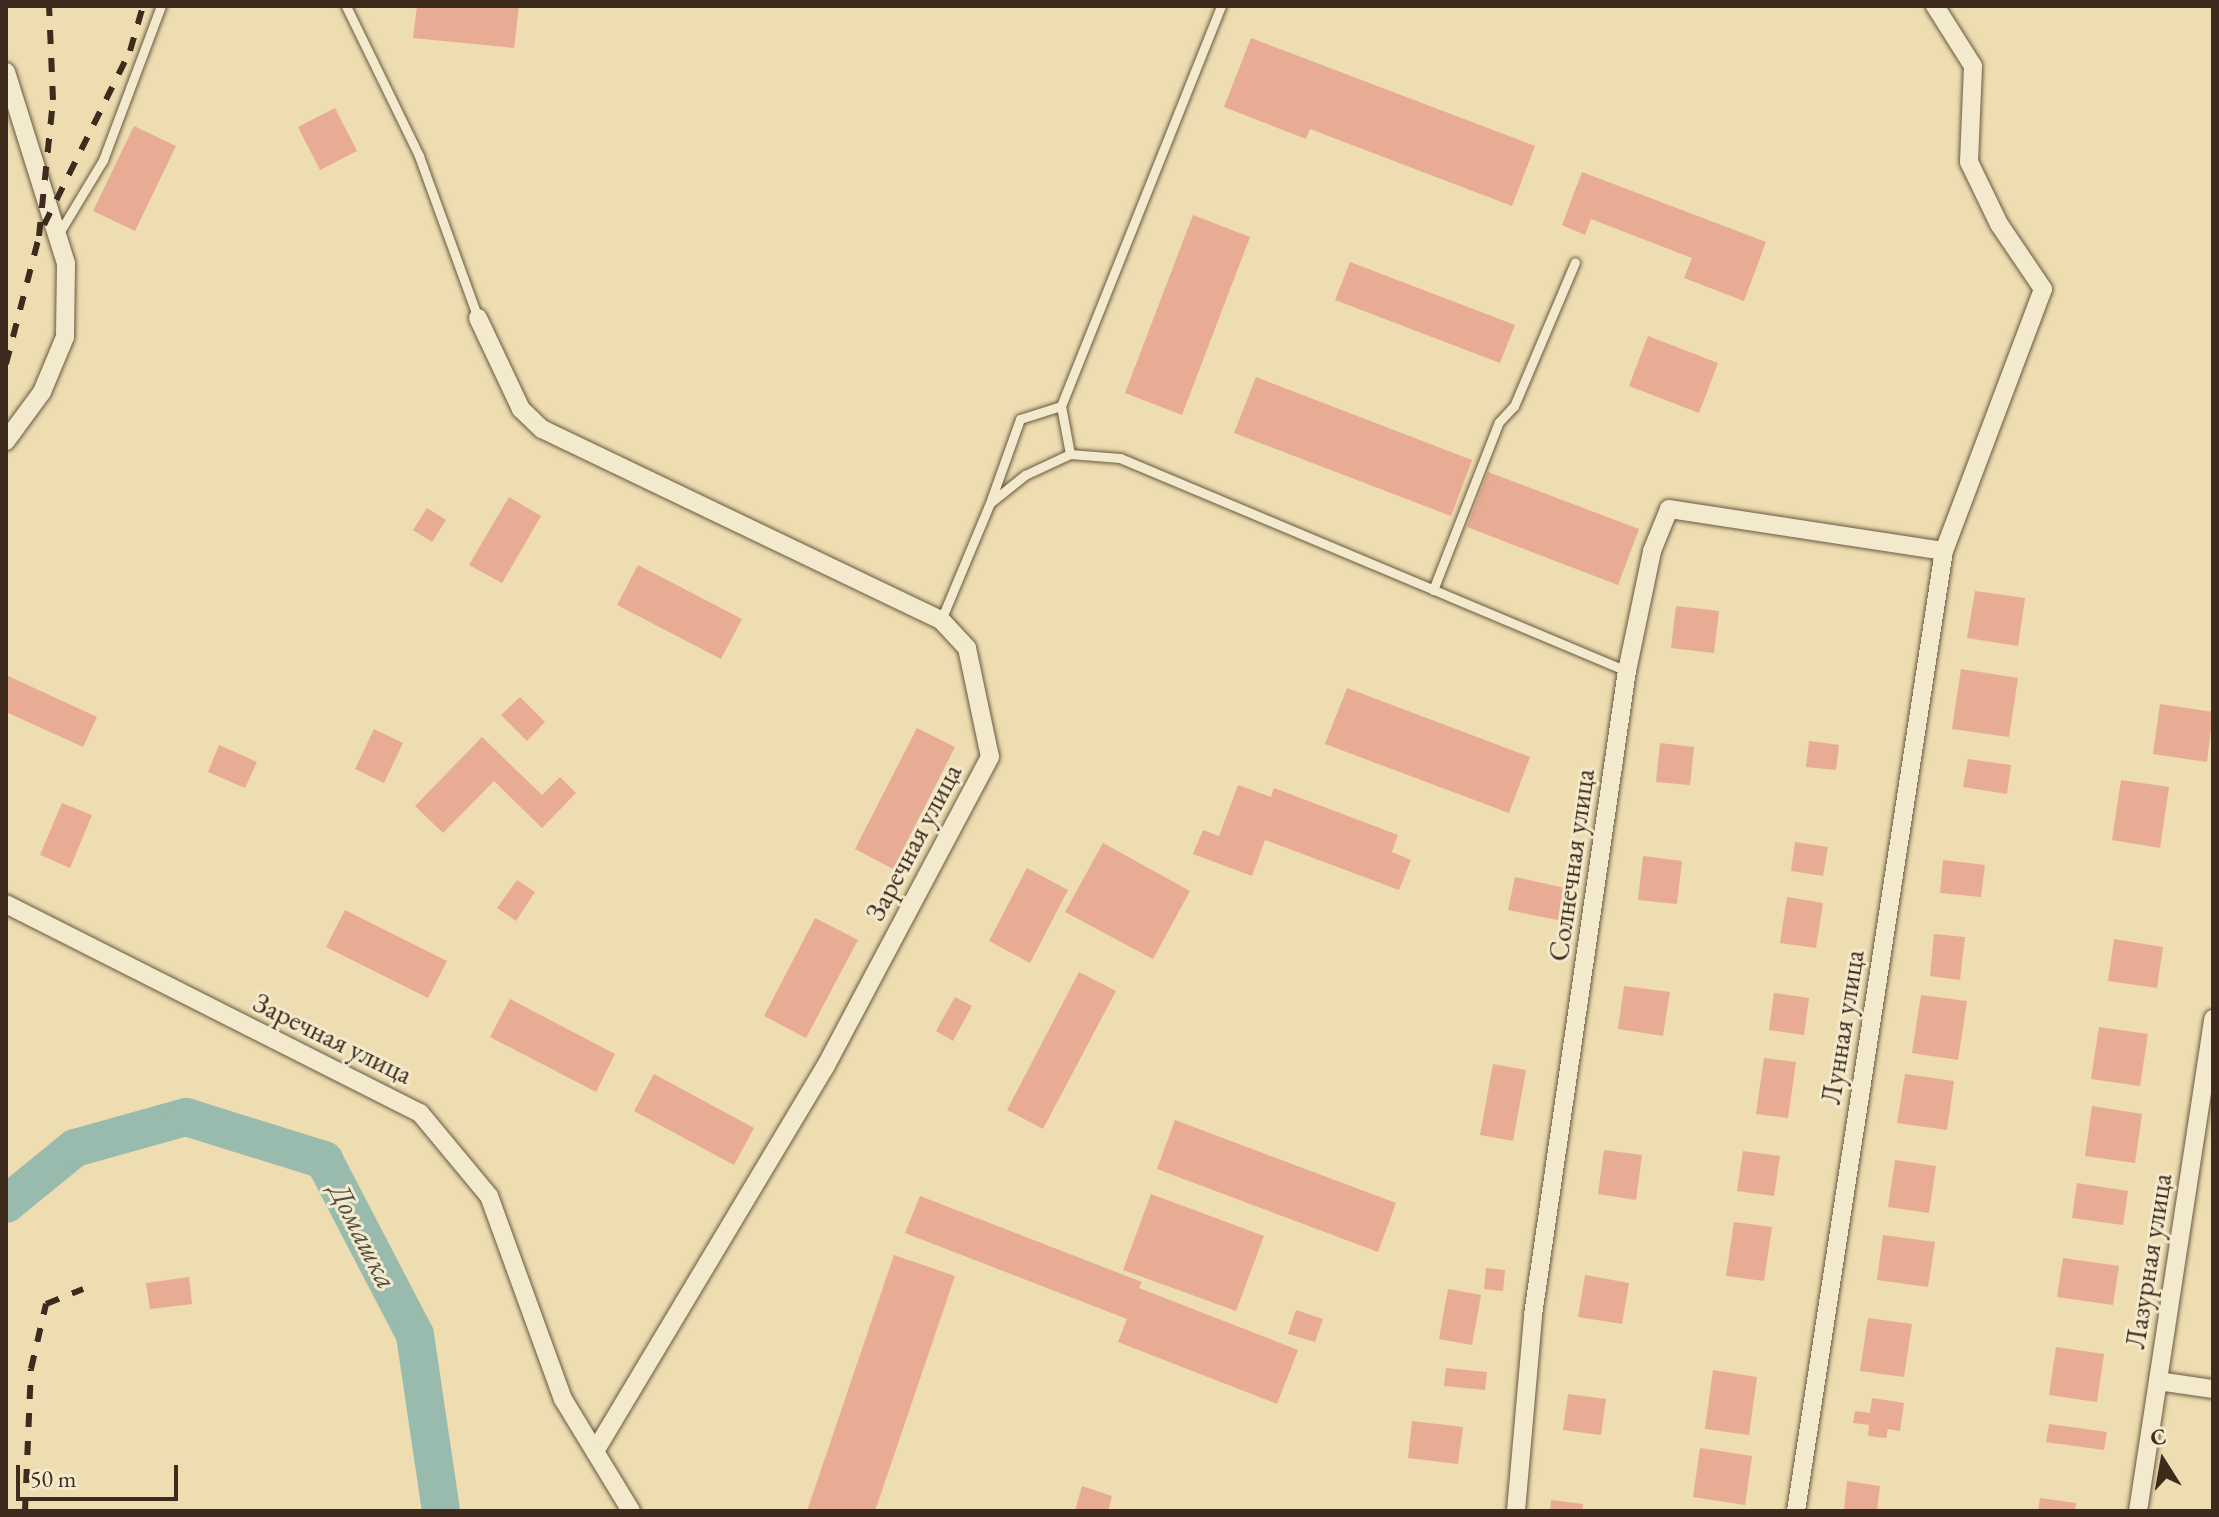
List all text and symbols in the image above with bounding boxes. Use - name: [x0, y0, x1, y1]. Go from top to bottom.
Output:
- street label: Заречная улица: [858, 758, 968, 926]
- street label: Солнечная улица: [1541, 767, 1601, 963]
- street label: Лунная улица: [1813, 947, 1871, 1107]
- street label: Заречная улица: [248, 985, 418, 1091]
- street label: Лазурная улица: [2118, 1171, 2178, 1351]
- water label: Домашка: [321, 1177, 405, 1295]
- north arrow: [2123, 1421, 2203, 1501]
- text: С: [2148, 1421, 2169, 1453]
- scale bar: [20, 1449, 182, 1499]
- text: 50 m: [30, 1463, 77, 1494]

